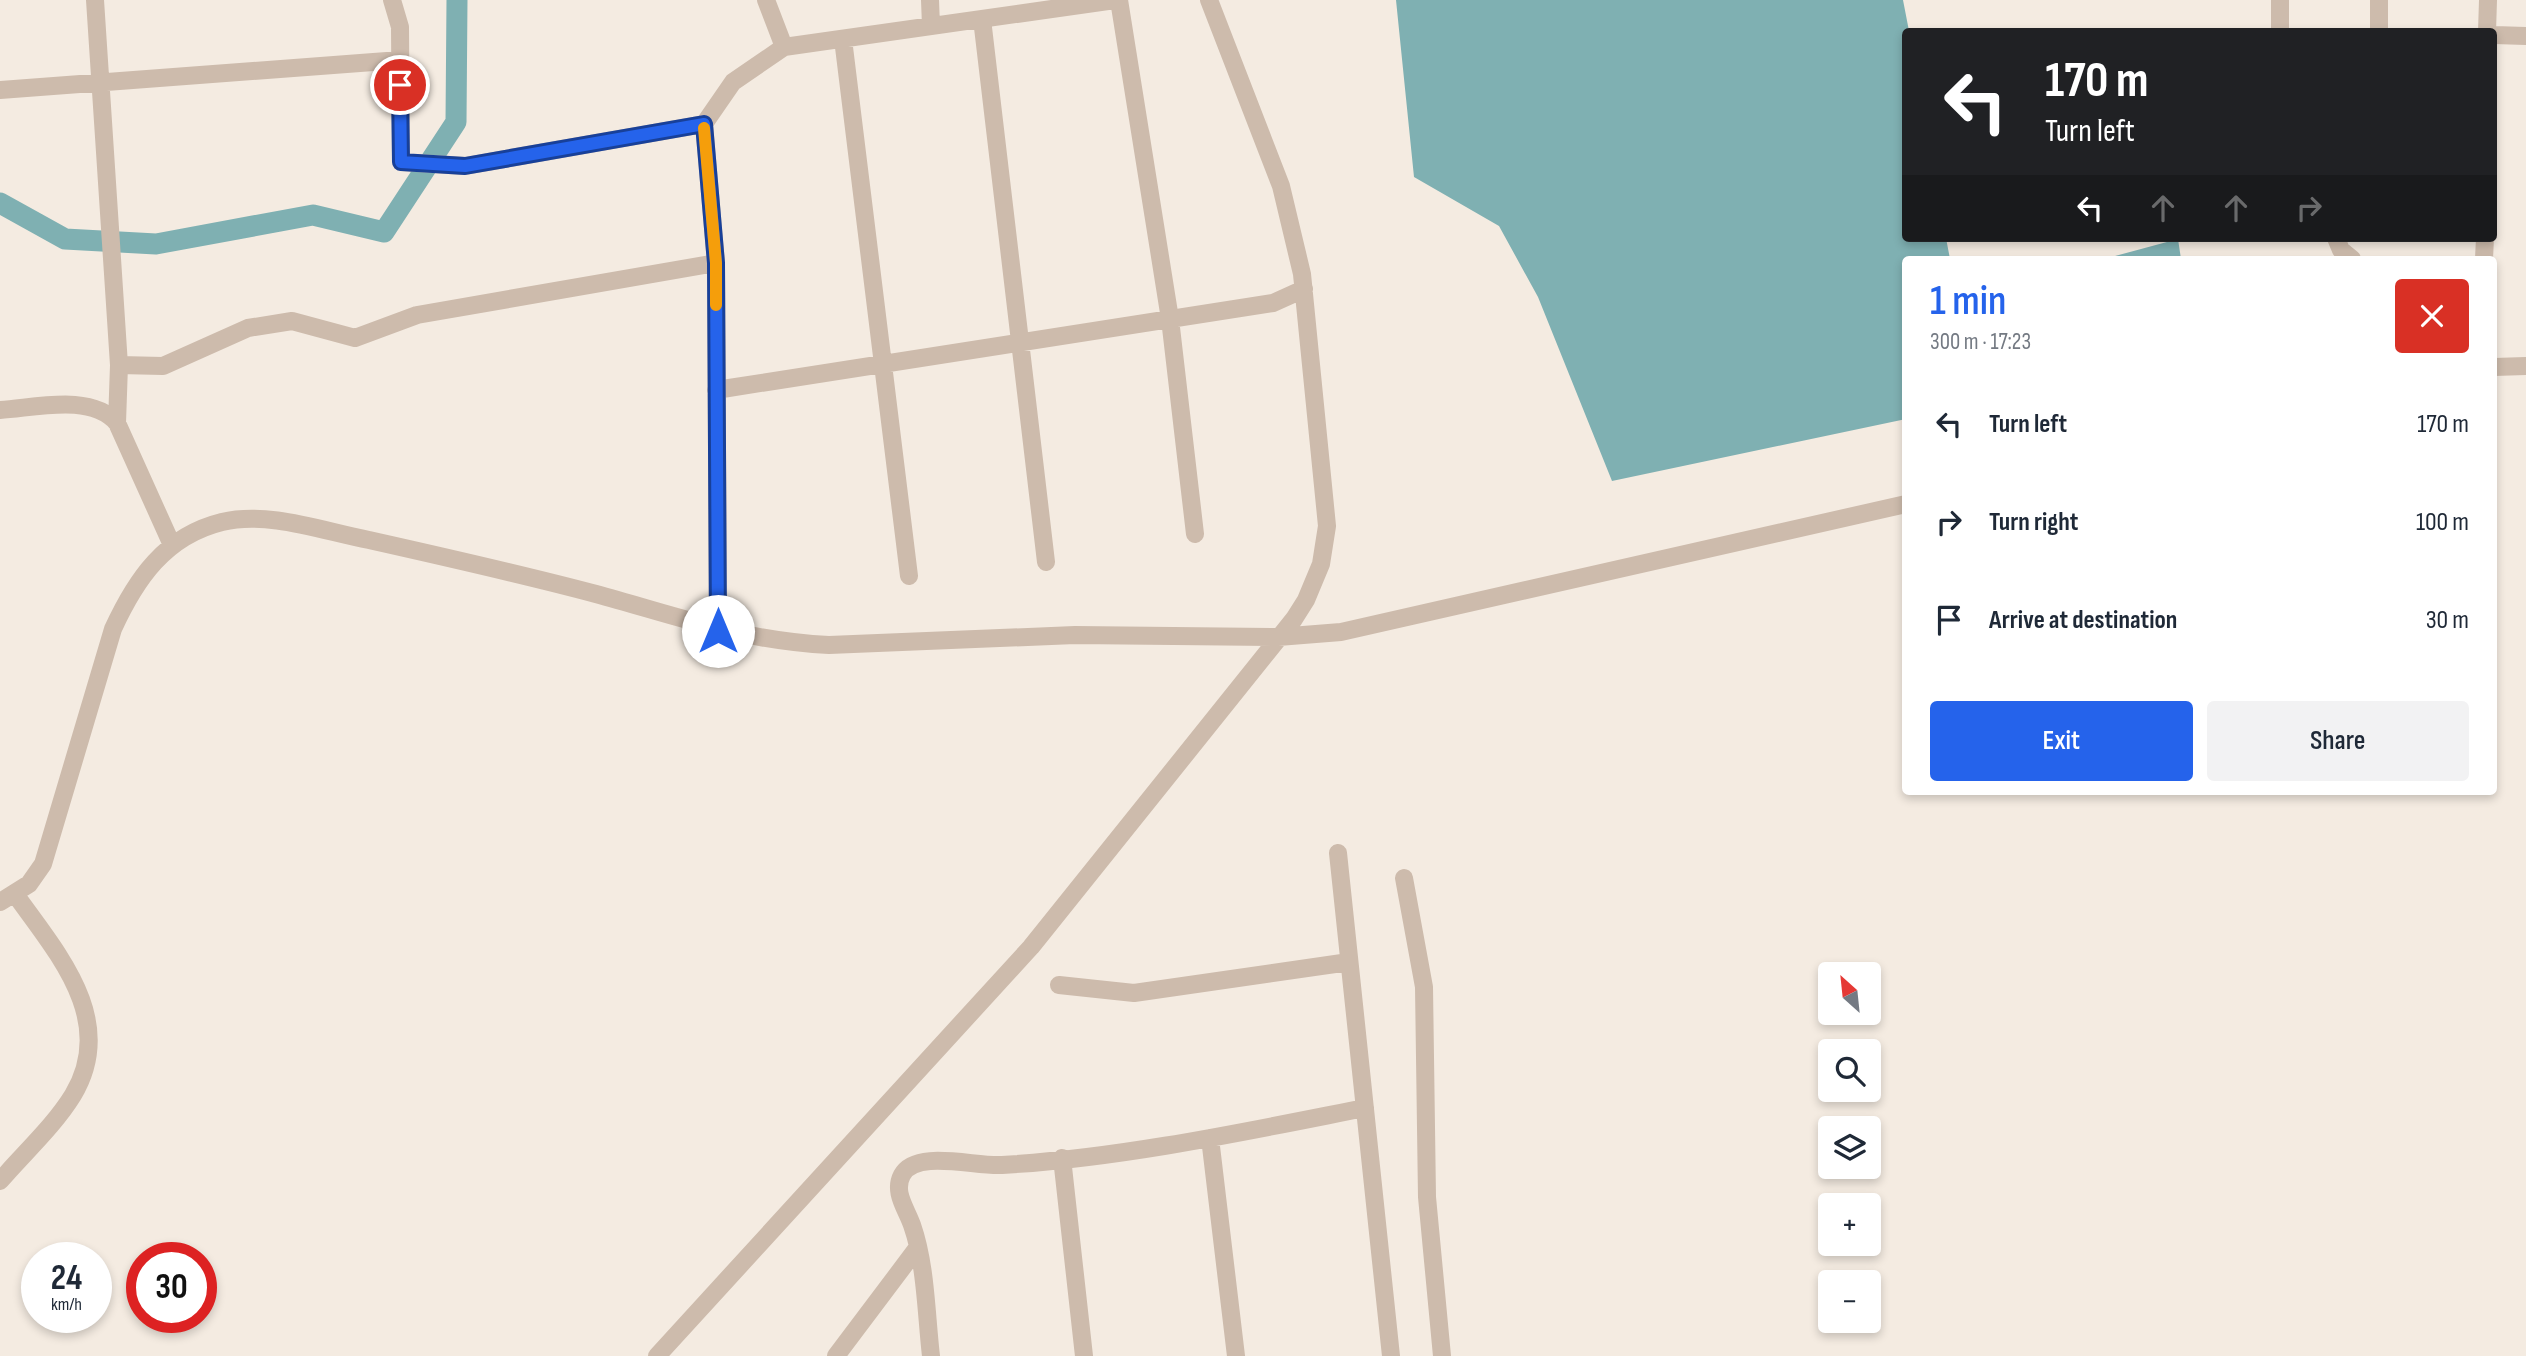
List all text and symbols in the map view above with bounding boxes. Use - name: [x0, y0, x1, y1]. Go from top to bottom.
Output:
- text: 170 m: [2045, 52, 2149, 111]
- pin: [370, 55, 430, 115]
- icon: left: [1930, 56, 2021, 147]
- icon: arrive: [381, 66, 419, 104]
- text: Turn left: [2045, 112, 2135, 151]
- icon: left: [2071, 189, 2109, 227]
- icon: ahead: [2144, 189, 2182, 227]
- icon: ahead: [2217, 189, 2255, 227]
- icon: right: [2290, 189, 2328, 227]
- text: 1 min: [1930, 276, 2006, 327]
- button: close: [2395, 279, 2469, 353]
- text: 300 m · 17:23: [1930, 328, 2031, 356]
- icon: left: [1930, 405, 1968, 443]
- text: Turn left: [1989, 409, 2067, 440]
- text: 170 m: [2417, 409, 2469, 440]
- icon: right: [1930, 503, 1968, 541]
- text: Turn right: [1989, 507, 2078, 538]
- text: 100 m: [2416, 507, 2469, 538]
- position arrow: [681, 594, 755, 668]
- icon: arrive: [1930, 601, 1968, 639]
- text: Arrive at destination: [1989, 605, 2177, 636]
- text: 30 m: [2426, 605, 2469, 636]
- button: Exit: [1930, 701, 2193, 781]
- button: Share: [2207, 701, 2469, 781]
- north arrow: [1818, 962, 1881, 1026]
- map controls: [1818, 962, 1881, 1333]
- button: search: [1818, 1039, 1881, 1102]
- button: layers: [1818, 1116, 1881, 1179]
- button: +: [1818, 1193, 1881, 1256]
- speed limit sign: 30: [126, 1242, 217, 1333]
- text: 24: [51, 1257, 82, 1300]
- button: −: [1818, 1270, 1881, 1333]
- text: km/h: [51, 1294, 82, 1315]

